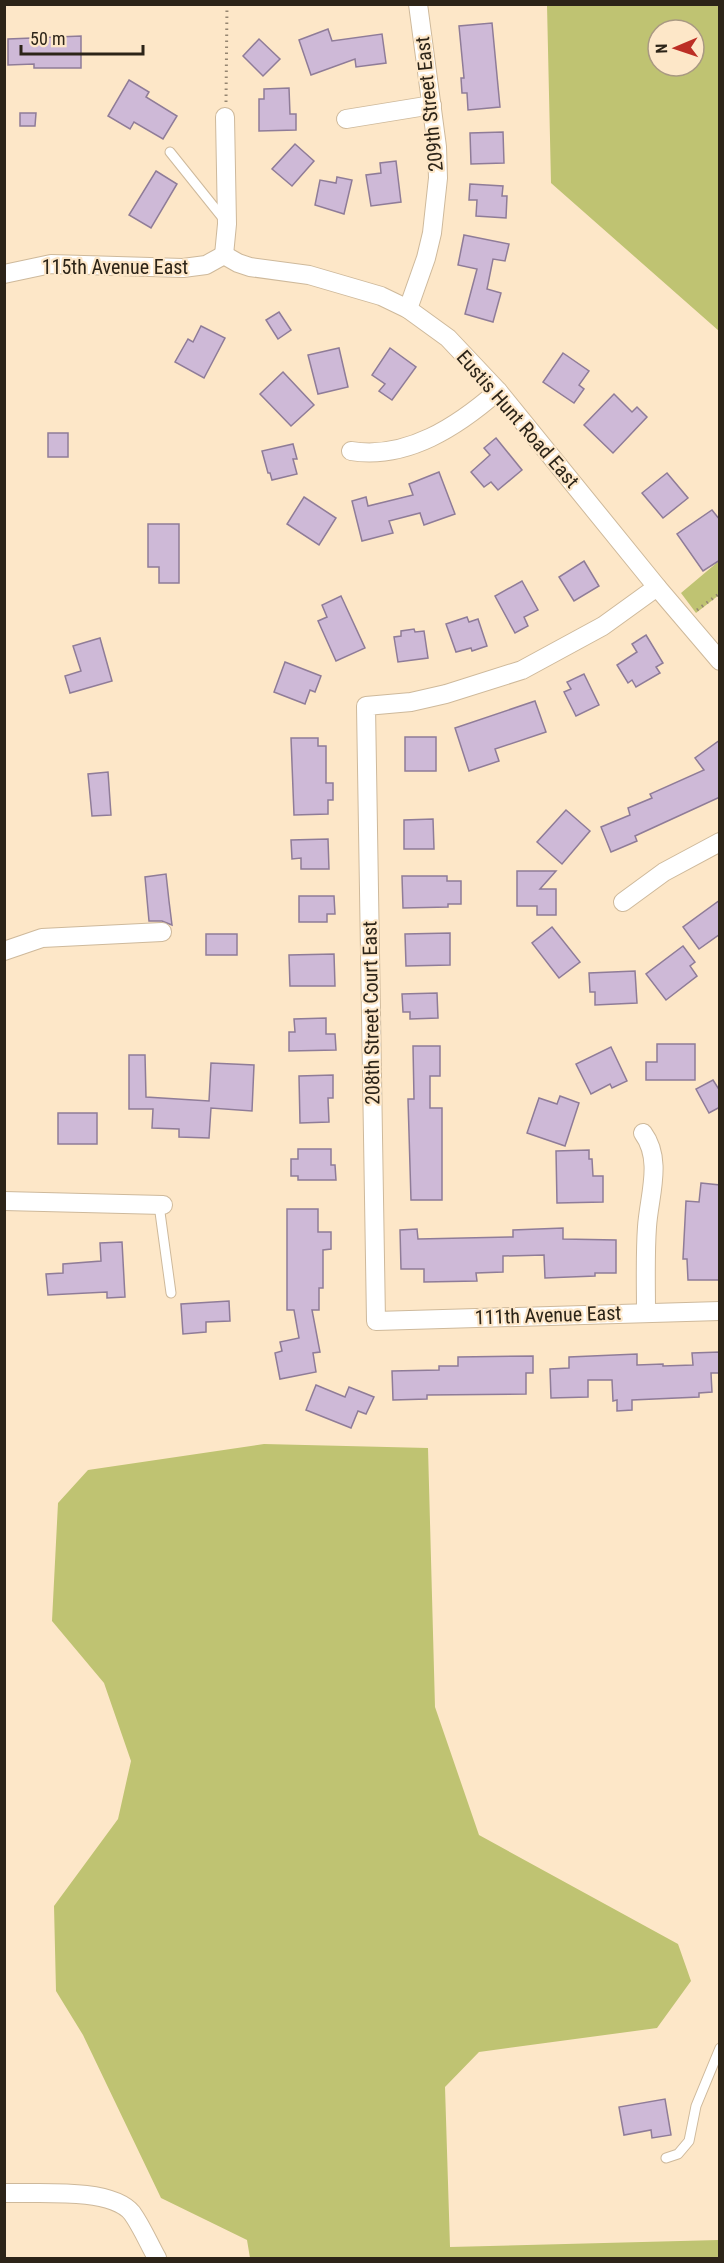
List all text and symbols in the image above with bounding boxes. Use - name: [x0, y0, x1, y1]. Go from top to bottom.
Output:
- scale bar: [21, 18, 142, 56]
- north arrow: [646, 18, 706, 78]
- text: 50 m: [30, 28, 65, 49]
- street label: 209th Street East: [410, 35, 448, 173]
- text: N: [652, 43, 671, 54]
- street label: 115th Avenue East: [42, 255, 188, 279]
- street label: Eustis Hunt Road East: [452, 345, 584, 493]
- street label: 208th Street Court East: [357, 921, 385, 1105]
- street label: 111th Avenue East: [474, 1300, 622, 1330]

